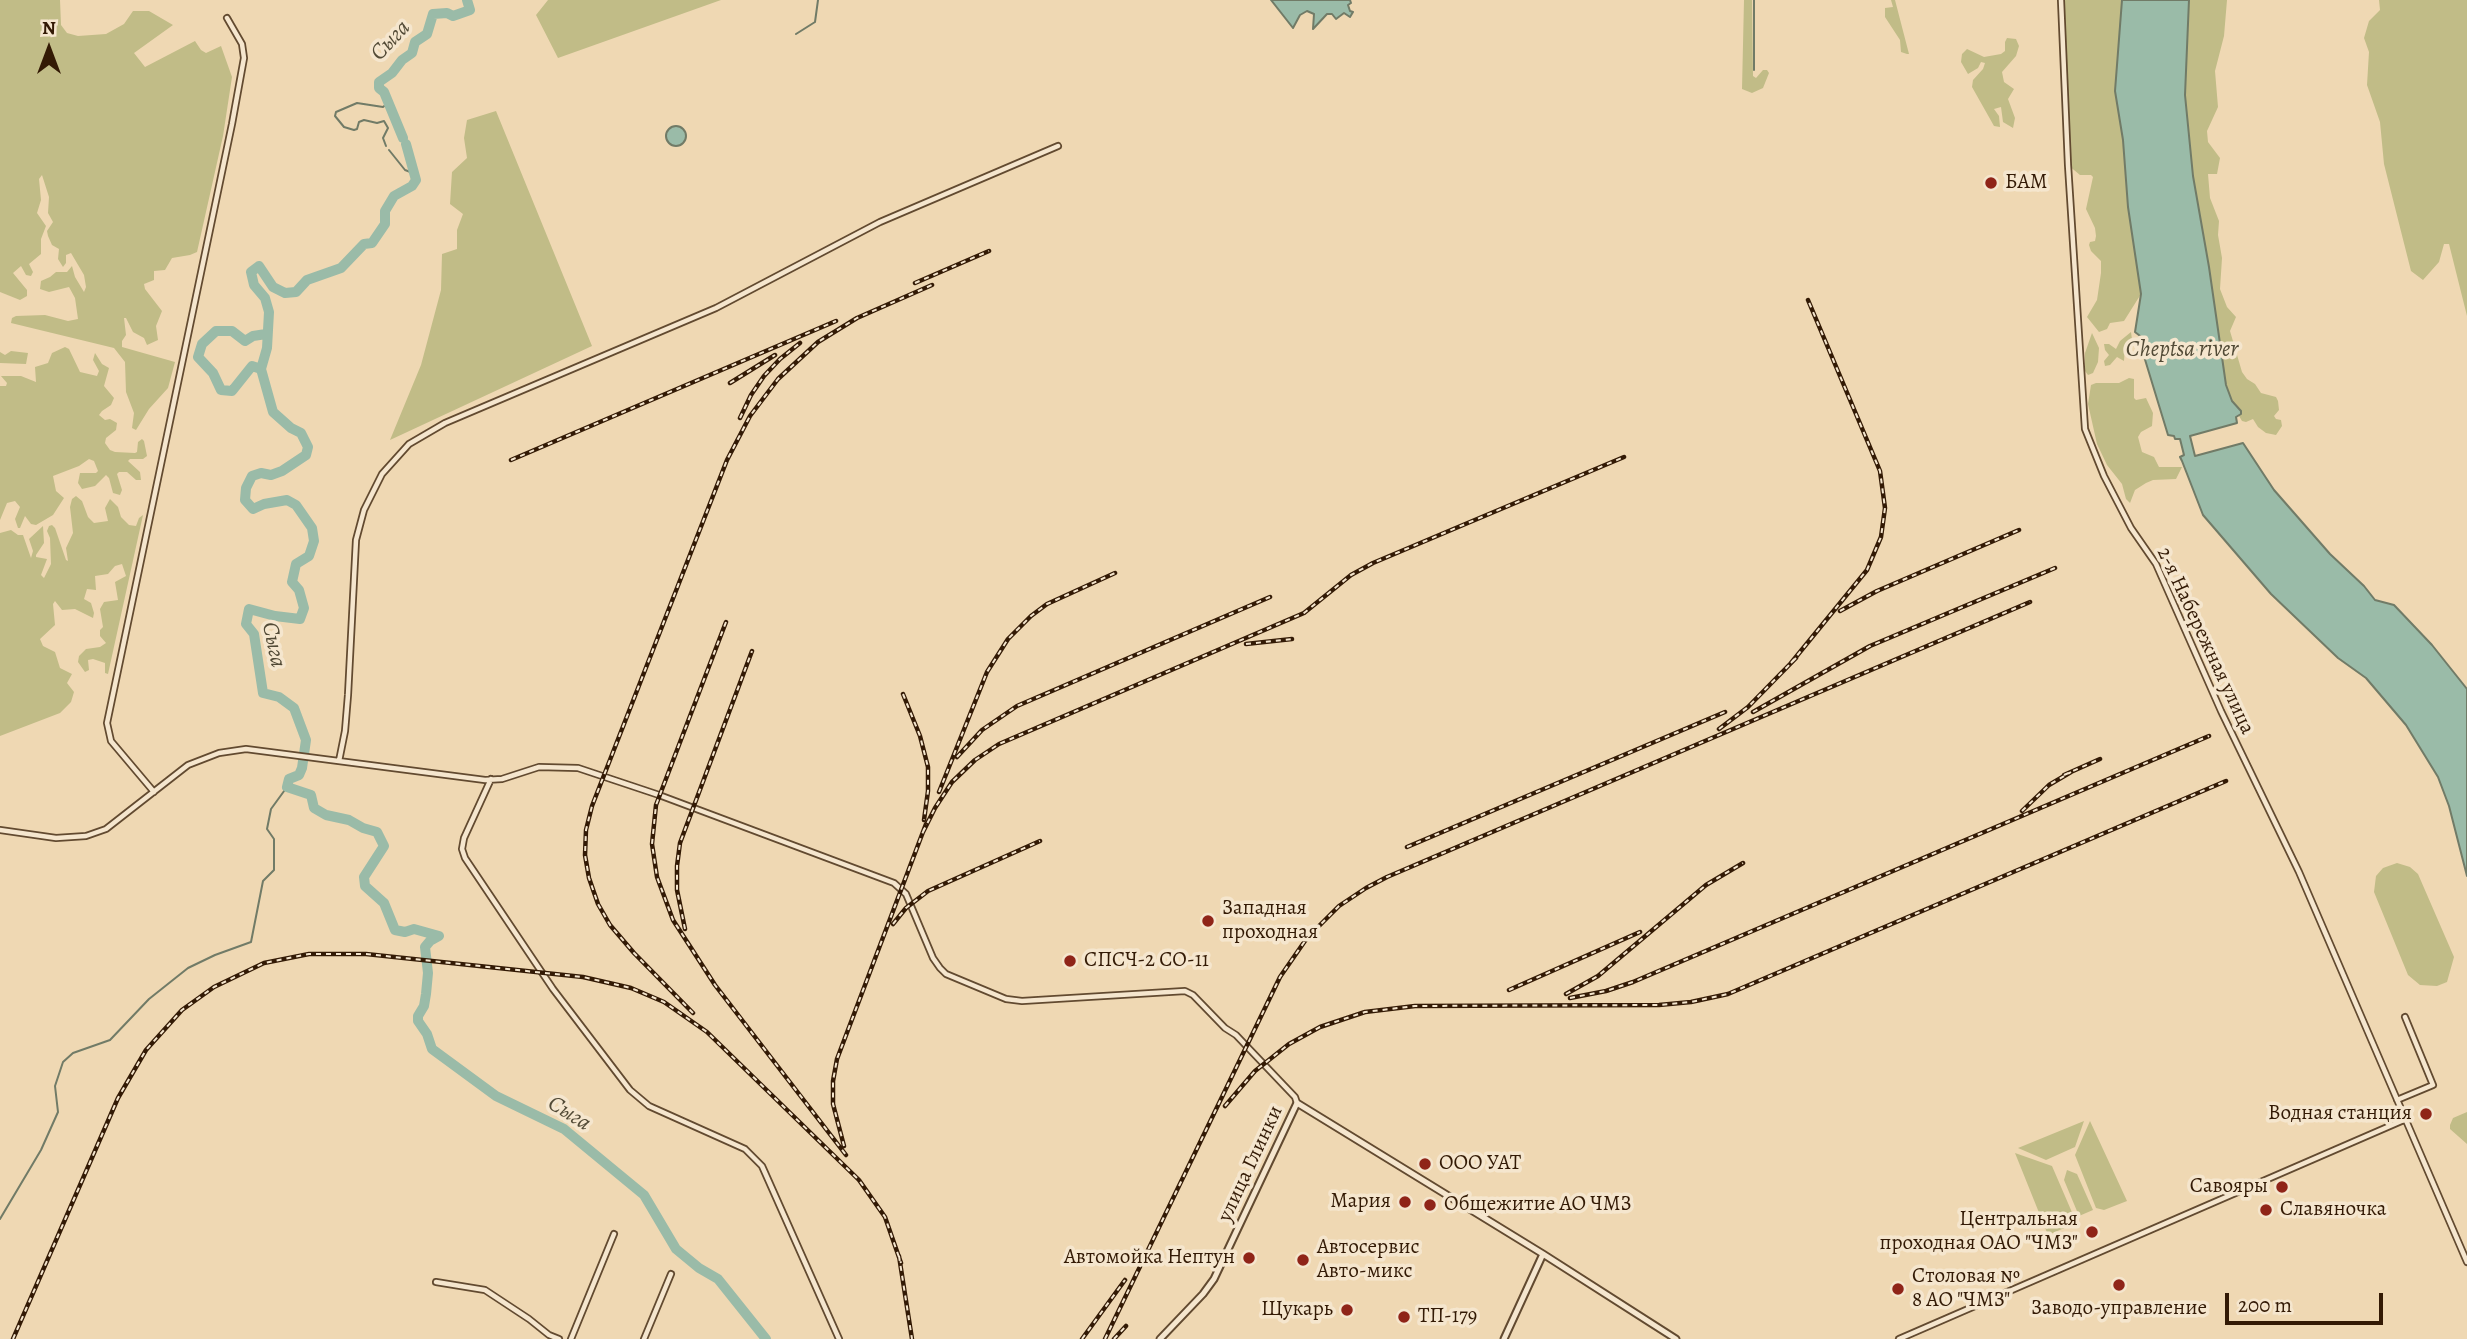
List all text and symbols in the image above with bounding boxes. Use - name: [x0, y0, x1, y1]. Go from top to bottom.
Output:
- north arrow: [14, 14, 84, 84]
- text: N: [42, 15, 56, 41]
- water label: Сыга: [365, 15, 417, 67]
- place label: БАМ: [2005, 170, 2048, 196]
- marker: БАМ: [1983, 175, 1999, 191]
- water label: Cheptsa river: [2126, 336, 2238, 364]
- street label: 2-я Набережная улица: [2151, 544, 2259, 738]
- water label: Сыга: [255, 620, 291, 670]
- place label: Западная проходная: [1222, 896, 1318, 946]
- marker: Западная проходная: [1200, 913, 1216, 929]
- place label: СПСЧ-2 СО-11: [1084, 948, 1209, 974]
- marker: СПСЧ-2 СО-11: [1062, 953, 1078, 969]
- water label: Сыга: [542, 1090, 596, 1138]
- place label: Водная станция: [2268, 1101, 2412, 1127]
- street label: улица Глинки: [1213, 1102, 1289, 1226]
- marker: Водная станция: [2418, 1106, 2434, 1122]
- place label: ООО УАТ: [1439, 1151, 1521, 1177]
- marker: ООО УАТ: [1417, 1156, 1433, 1172]
- place label: Савояры: [2190, 1174, 2268, 1200]
- marker: Савояры: [2274, 1179, 2290, 1195]
- place label: Мария: [1330, 1189, 1391, 1215]
- place label: Общежитие АО ЧМЗ: [1444, 1192, 1632, 1218]
- marker: Мария: [1397, 1194, 1413, 1210]
- marker: Общежитие АО ЧМЗ: [1422, 1197, 1438, 1213]
- place label: Славяночка: [2280, 1197, 2386, 1223]
- marker: Славяночка: [2258, 1202, 2274, 1218]
- place label: Центральная проходная ОАО "ЧМЗ": [1880, 1207, 2078, 1257]
- marker: Центральная проходная ОАО "ЧМЗ": [2084, 1224, 2100, 1240]
- place label: Автосервис Авто-микс: [1317, 1235, 1420, 1285]
- place label: Автомойка Нептун: [1064, 1245, 1235, 1271]
- marker: Автомойка Нептун: [1241, 1250, 1257, 1266]
- marker: Автосервис Авто-микс: [1295, 1252, 1311, 1268]
- place label: Столовая № 8 АО "ЧМЗ": [1912, 1264, 2020, 1314]
- marker: Заводо-управление: [2111, 1277, 2127, 1293]
- scale bar: [2229, 1280, 2386, 1324]
- marker: Столовая № 8 АО "ЧМЗ": [1890, 1281, 1906, 1297]
- text: 200 m: [2238, 1291, 2292, 1319]
- place label: Заводо-управление: [2031, 1296, 2207, 1322]
- place label: Щукарь: [1261, 1297, 1333, 1323]
- marker: Щукарь: [1339, 1302, 1355, 1318]
- place label: ТП-179: [1418, 1304, 1477, 1330]
- marker: ТП-179: [1396, 1309, 1412, 1325]

